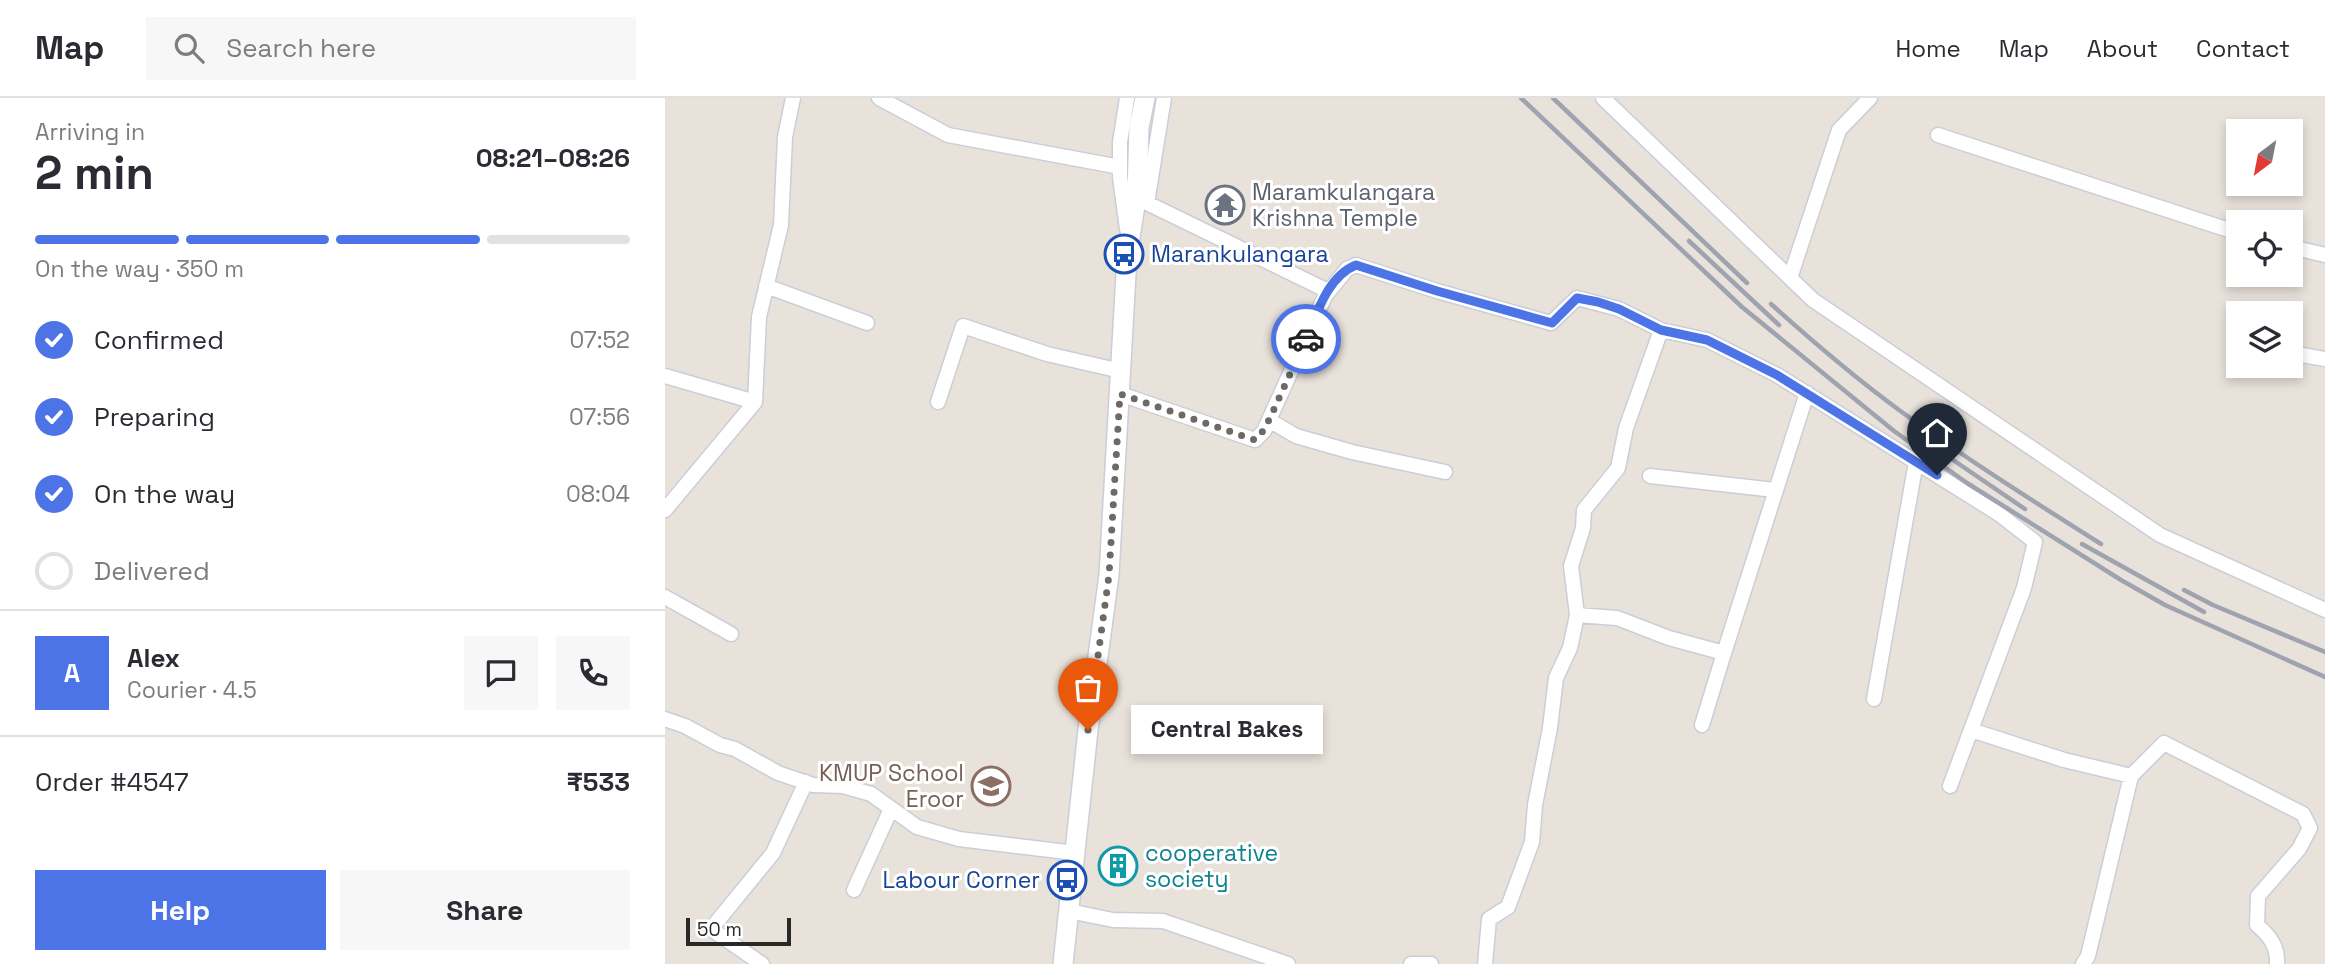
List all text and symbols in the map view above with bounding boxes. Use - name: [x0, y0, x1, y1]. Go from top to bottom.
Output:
- search box: [146, 17, 636, 80]
- text: Map: [35, 27, 104, 69]
- icon: search: [170, 29, 208, 67]
- text: Search here: [226, 31, 376, 65]
- text: Home: [1895, 33, 1961, 64]
- text: Map: [1999, 33, 2049, 64]
- text: About: [2087, 33, 2158, 64]
- text: Contact: [2196, 33, 2290, 64]
- text: Arriving in: [35, 117, 145, 147]
- north arrow: [2226, 119, 2303, 196]
- map controls: [2226, 119, 2303, 378]
- text: 08:21–08:26: [476, 141, 630, 175]
- text: 2 min: [35, 144, 154, 202]
- place label: Maramkulangara Krishna Temple: [1252, 177, 1435, 233]
- temple icon: Maramkulangara Krishna Temple: [1204, 184, 1246, 226]
- button: locate: [2226, 210, 2303, 287]
- bus stop icon: Marankulangara: [1103, 233, 1145, 275]
- place label: Marankulangara: [1151, 239, 1329, 269]
- text: On the way · 350 m: [35, 254, 244, 284]
- button: layers: [2226, 301, 2303, 378]
- courier: [1271, 304, 1341, 374]
- icon: car: [1287, 320, 1325, 358]
- icon: check: [35, 321, 73, 359]
- text: Confirmed: [94, 323, 224, 357]
- text: 07:52: [569, 325, 630, 355]
- icon: check: [35, 398, 73, 436]
- text: Preparing: [94, 400, 215, 434]
- text: 07:56: [569, 402, 630, 432]
- pin: [1907, 403, 1967, 475]
- icon: home: [1918, 414, 1956, 452]
- icon: check: [35, 475, 73, 513]
- text: On the way: [94, 477, 235, 511]
- text: 08:04: [566, 479, 630, 509]
- text: Delivered: [94, 554, 210, 588]
- button: chat: [464, 636, 538, 710]
- button: phone: [556, 636, 630, 710]
- text: Alex: [127, 641, 180, 675]
- text: A: [64, 656, 80, 690]
- pin: [1058, 658, 1118, 730]
- icon: bag: [1069, 669, 1107, 707]
- text: Courier · 4.5: [127, 675, 257, 705]
- callout: Central Bakes: [1130, 706, 1323, 754]
- text: Central Bakes: [1151, 714, 1303, 744]
- place label: KMUP School Eroor: [819, 758, 964, 814]
- text: Order #4547: [35, 765, 189, 799]
- text: ₹533: [567, 765, 630, 799]
- school or university icon: KMUP School Eroor: [970, 765, 1012, 807]
- place label: cooperative society: [1145, 838, 1278, 894]
- building icon: cooperative society: [1097, 845, 1139, 887]
- bus stop icon: Labour Corner: [1046, 859, 1088, 901]
- place label: Labour Corner: [882, 865, 1040, 895]
- button: Help: [35, 870, 326, 950]
- button: Share: [340, 870, 630, 950]
- scale bar: [686, 915, 791, 947]
- text: 50 m: [697, 917, 742, 942]

